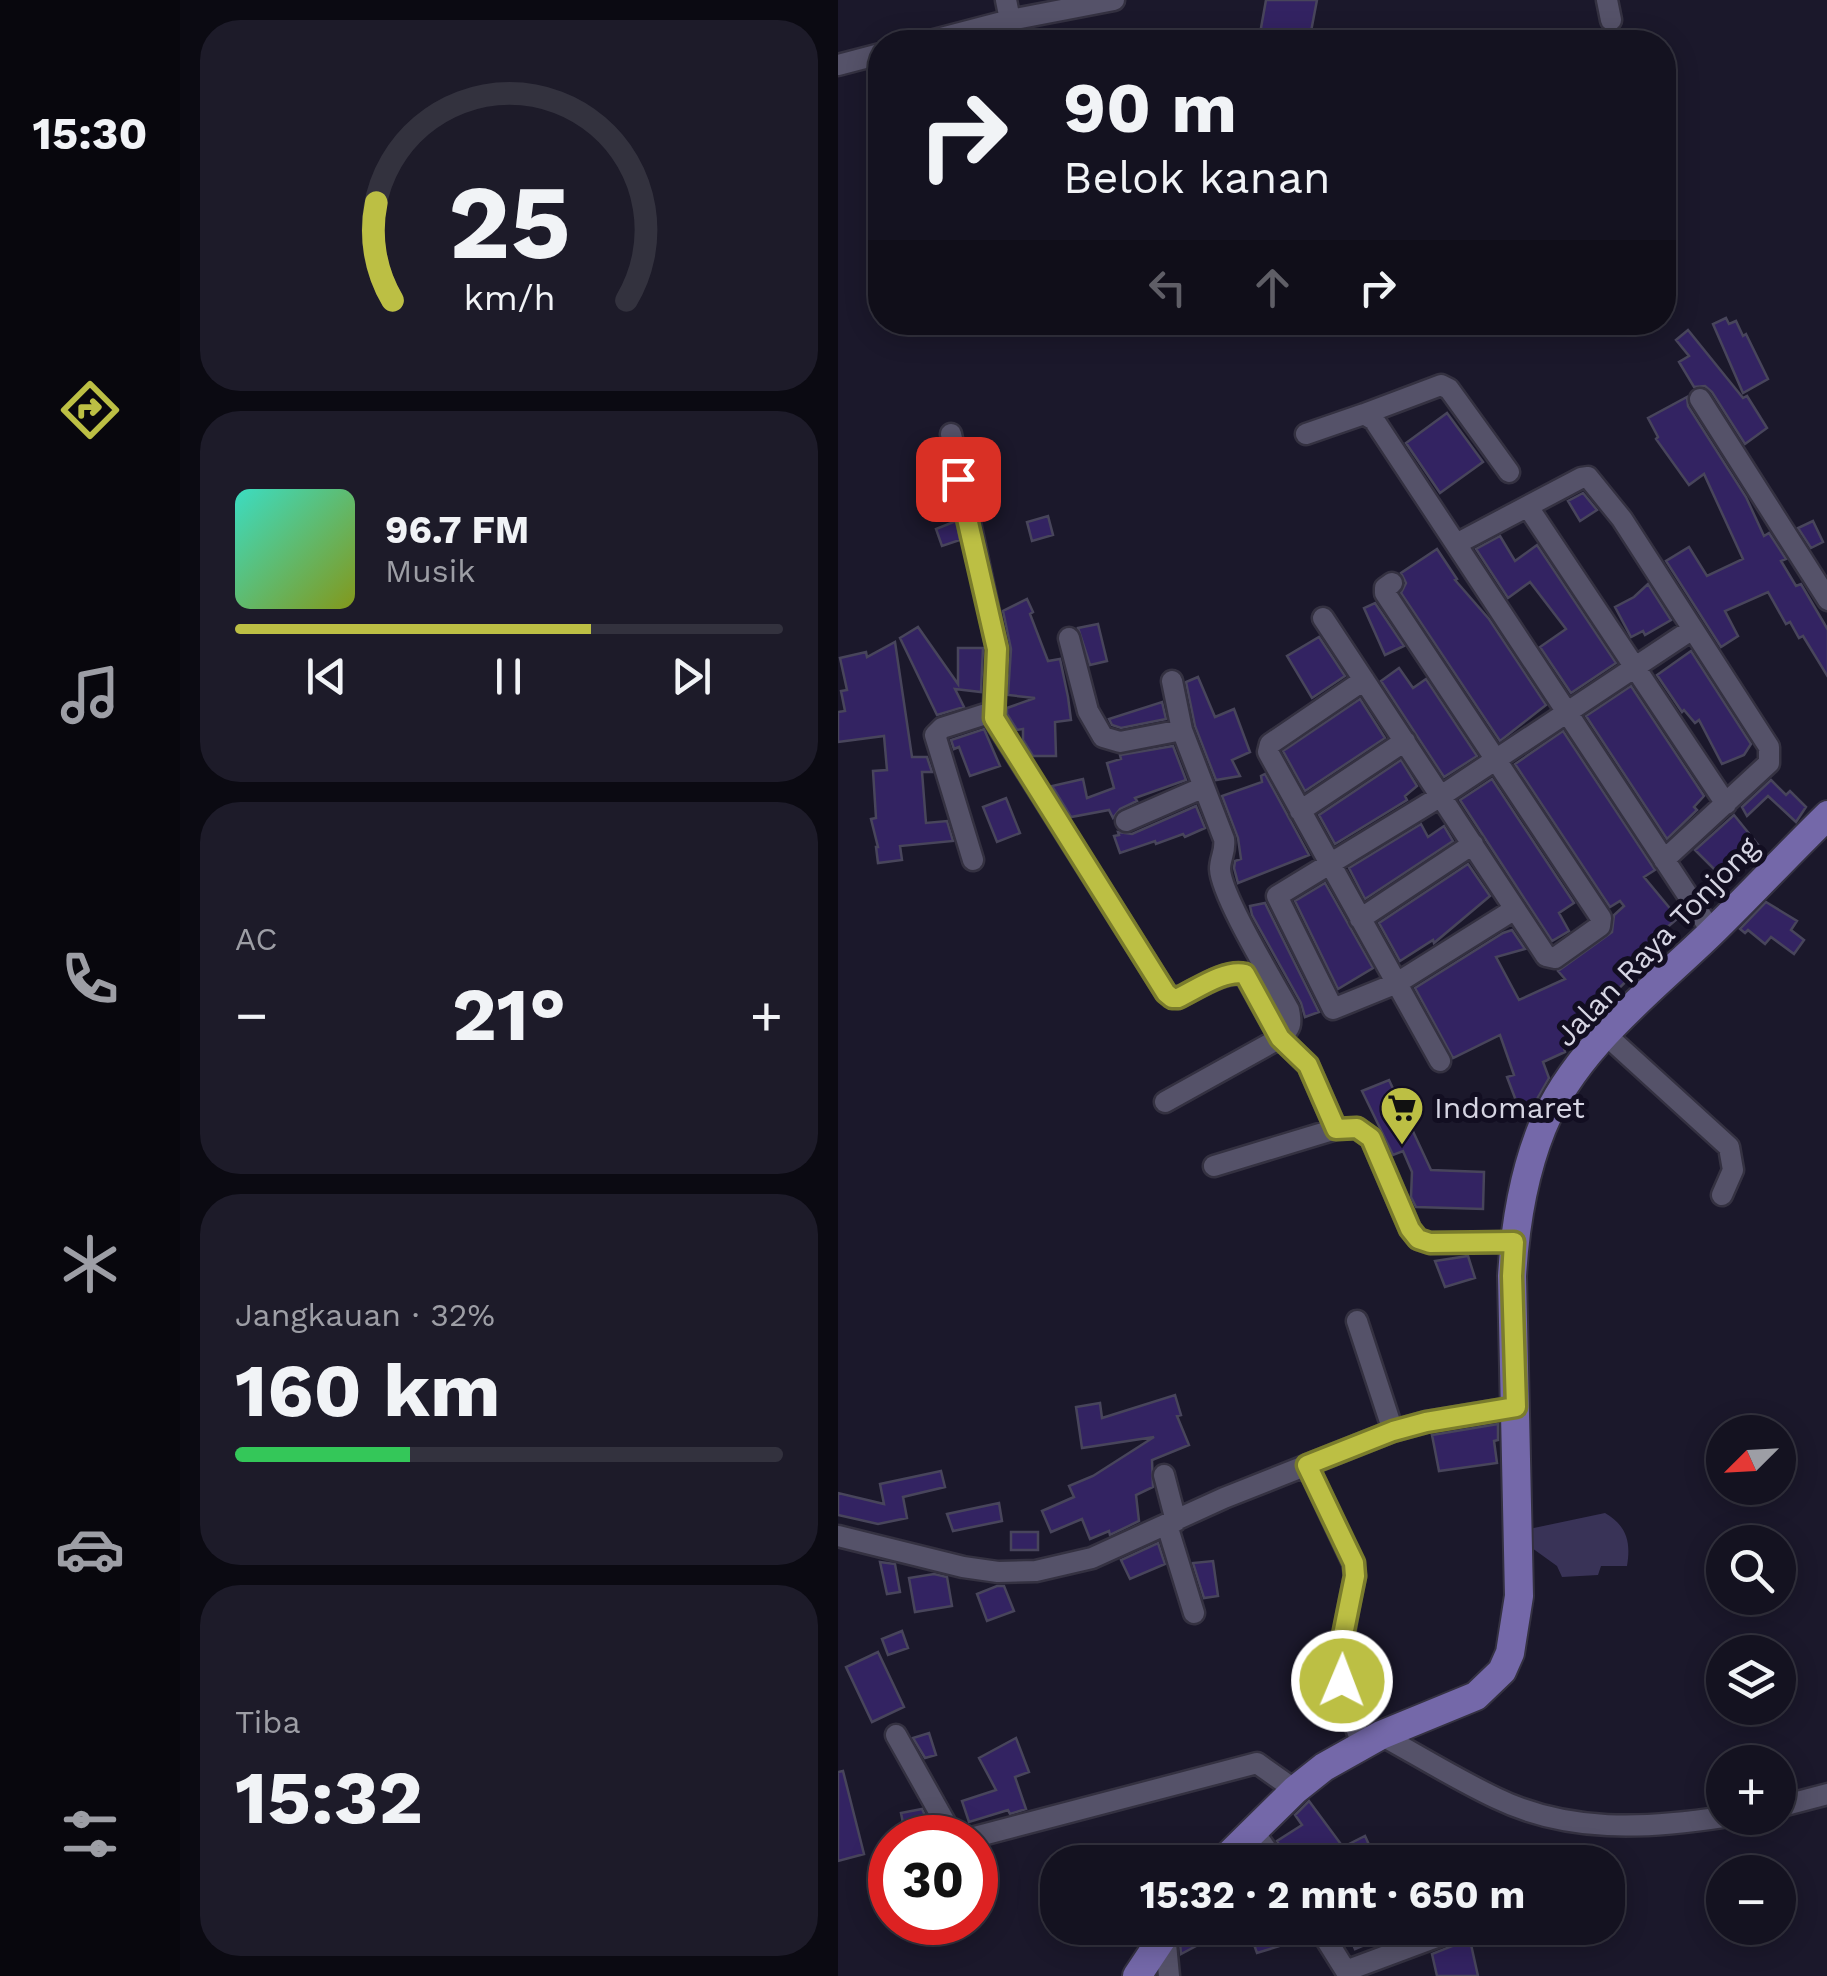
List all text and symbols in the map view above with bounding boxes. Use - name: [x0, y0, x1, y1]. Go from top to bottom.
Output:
- text: 90 m: [1063, 67, 1237, 149]
- icon: right: [898, 70, 1028, 200]
- text: 15:30: [33, 107, 147, 160]
- text: Belok kanan: [1063, 151, 1331, 204]
- text: 25: [448, 161, 570, 283]
- icon: left: [1140, 260, 1195, 315]
- icon: ahead: [1245, 260, 1300, 315]
- icon: right: [1350, 260, 1405, 315]
- text: km/h: [463, 277, 555, 319]
- icon: directions: [55, 375, 125, 445]
- pin: [916, 437, 1001, 522]
- icon: arrive: [931, 452, 986, 507]
- text: 96.7 FM: [385, 508, 529, 552]
- text: Musik: [385, 552, 475, 590]
- icon: previous: [299, 649, 354, 704]
- icon: pause: [481, 649, 536, 704]
- icon: next: [664, 649, 719, 704]
- icon: music: [55, 660, 125, 730]
- street label: Jalan Raya Tonjong: [1548, 830, 1766, 1053]
- text: AC: [235, 920, 277, 958]
- icon: phone: [55, 944, 125, 1014]
- text: 21°: [452, 970, 566, 1058]
- text: −: [235, 983, 268, 1047]
- text: +: [750, 983, 783, 1047]
- supermarket icon: Indomaret: [1379, 1085, 1425, 1146]
- place label: Indomaret: [1434, 1090, 1585, 1125]
- icon: climate: [55, 1229, 125, 1299]
- text: Jangkauan · 32%: [235, 1296, 495, 1334]
- text: 160 km: [235, 1346, 501, 1434]
- north arrow: [1706, 1415, 1796, 1505]
- map controls: [1706, 1415, 1796, 1945]
- icon: car: [55, 1514, 125, 1584]
- button: search: [1706, 1525, 1796, 1615]
- position arrow: [1290, 1629, 1394, 1733]
- button: layers: [1706, 1635, 1796, 1725]
- text: Tiba: [235, 1703, 301, 1741]
- button: +: [1706, 1745, 1796, 1835]
- text: 15:32: [235, 1753, 423, 1841]
- icon: filters: [55, 1799, 125, 1869]
- speed limit sign: 30: [868, 1815, 998, 1945]
- button: −: [1706, 1855, 1796, 1945]
- text: 15:32 · 2 mnt · 650 m: [1140, 1873, 1525, 1917]

